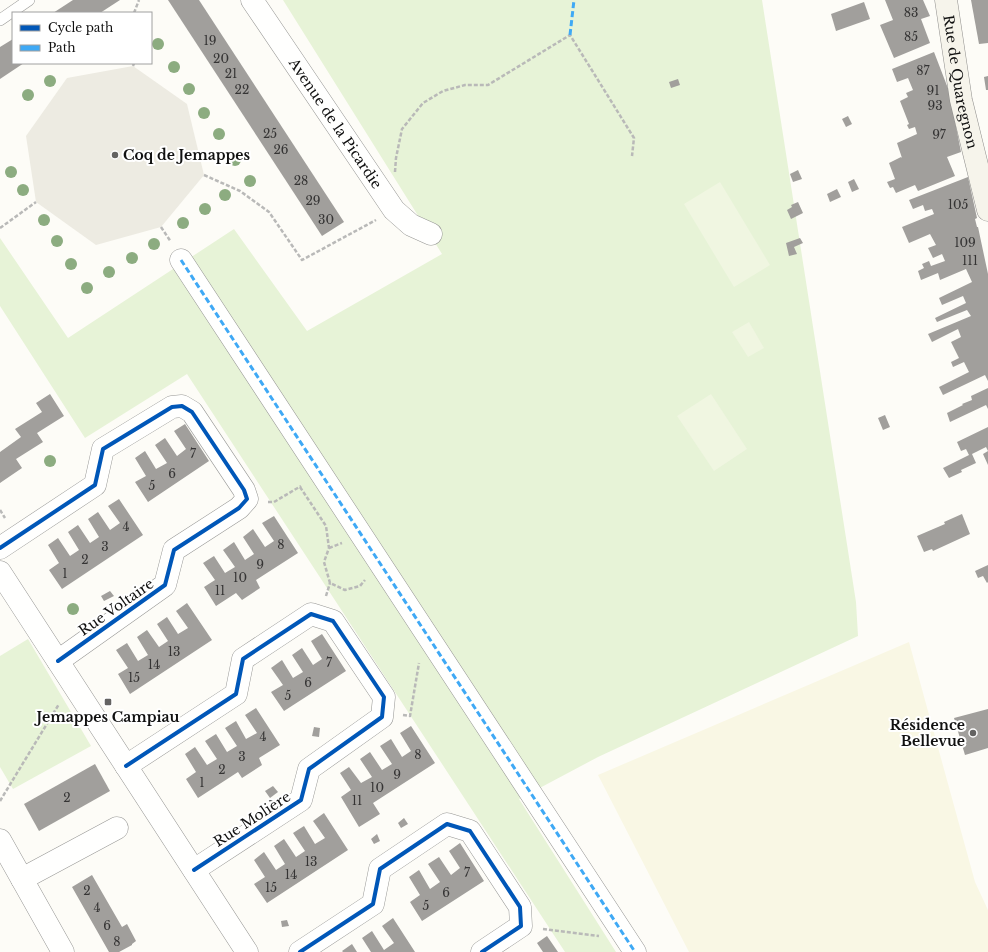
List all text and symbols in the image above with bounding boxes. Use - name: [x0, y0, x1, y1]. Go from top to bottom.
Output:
- house number: 83: [904, 5, 918, 20]
- legend: [12, 12, 152, 64]
- street label: Rue de Quaregnon: [939, 14, 982, 151]
- text: Cycle path: [48, 20, 113, 35]
- house number: 85: [904, 29, 918, 44]
- house number: 19: [203, 33, 217, 48]
- text: Path: [48, 40, 76, 55]
- house number: 20: [213, 51, 229, 66]
- street label: Avenue de la Picardie: [284, 54, 386, 192]
- house number: 87: [916, 63, 931, 78]
- house number: 21: [225, 66, 237, 81]
- house number: 22: [235, 82, 249, 97]
- house number: 91: [926, 83, 940, 98]
- house number: 93: [927, 98, 943, 113]
- house number: 25: [263, 126, 277, 141]
- house number: 97: [932, 127, 947, 142]
- house number: 26: [273, 142, 289, 157]
- place label: Coq de Jemappes: [123, 146, 250, 164]
- marker: Coq de Jemappes: [110, 150, 120, 160]
- house number: 28: [294, 173, 308, 188]
- house number: 29: [305, 193, 321, 208]
- house number: 105: [948, 197, 969, 212]
- house number: 30: [318, 212, 334, 227]
- house number: 109: [954, 235, 976, 250]
- house number: 111: [962, 253, 978, 268]
- house number: 7: [190, 446, 197, 461]
- house number: 6: [168, 466, 176, 481]
- house number: 5: [149, 478, 156, 493]
- house number: 4: [122, 519, 130, 534]
- house number: 8: [277, 537, 285, 552]
- house number: 3: [101, 539, 109, 554]
- house number: 2: [81, 552, 89, 567]
- house number: 9: [256, 557, 264, 572]
- house number: 1: [62, 566, 68, 581]
- house number: 10: [233, 570, 247, 585]
- street label: Rue Voltaire: [75, 574, 157, 640]
- house number: 11: [215, 583, 225, 598]
- house number: 13: [168, 644, 180, 659]
- house number: 7: [326, 655, 333, 670]
- house number: 14: [148, 657, 160, 672]
- house number: 15: [128, 670, 140, 685]
- house number: 6: [304, 675, 312, 690]
- house number: 5: [285, 688, 292, 703]
- marker: Jemappes Campiau: [103, 697, 113, 707]
- place label: Jemappes Campiau: [34, 708, 180, 726]
- place label: Résidence Bellevue: [890, 716, 965, 750]
- marker: Résidence Bellevue: [968, 728, 978, 738]
- house number: 4: [259, 729, 267, 744]
- house number: 8: [414, 747, 422, 762]
- house number: 3: [238, 749, 246, 764]
- house number: 2: [218, 762, 226, 777]
- house number: 9: [393, 767, 401, 782]
- house number: 1: [199, 775, 205, 790]
- house number: 10: [370, 780, 384, 795]
- street label: Rue Molière: [210, 787, 294, 851]
- house number: 2: [63, 790, 71, 805]
- house number: 11: [352, 793, 362, 808]
- house number: 13: [305, 854, 317, 869]
- house number: 7: [464, 865, 471, 880]
- house number: 14: [285, 867, 297, 882]
- house number: 15: [265, 880, 277, 895]
- house number: 2: [83, 883, 91, 898]
- house number: 6: [442, 885, 450, 900]
- house number: 5: [423, 898, 430, 913]
- house number: 4: [93, 900, 101, 915]
- house number: 6: [103, 918, 111, 933]
- house number: 8: [113, 934, 121, 949]

